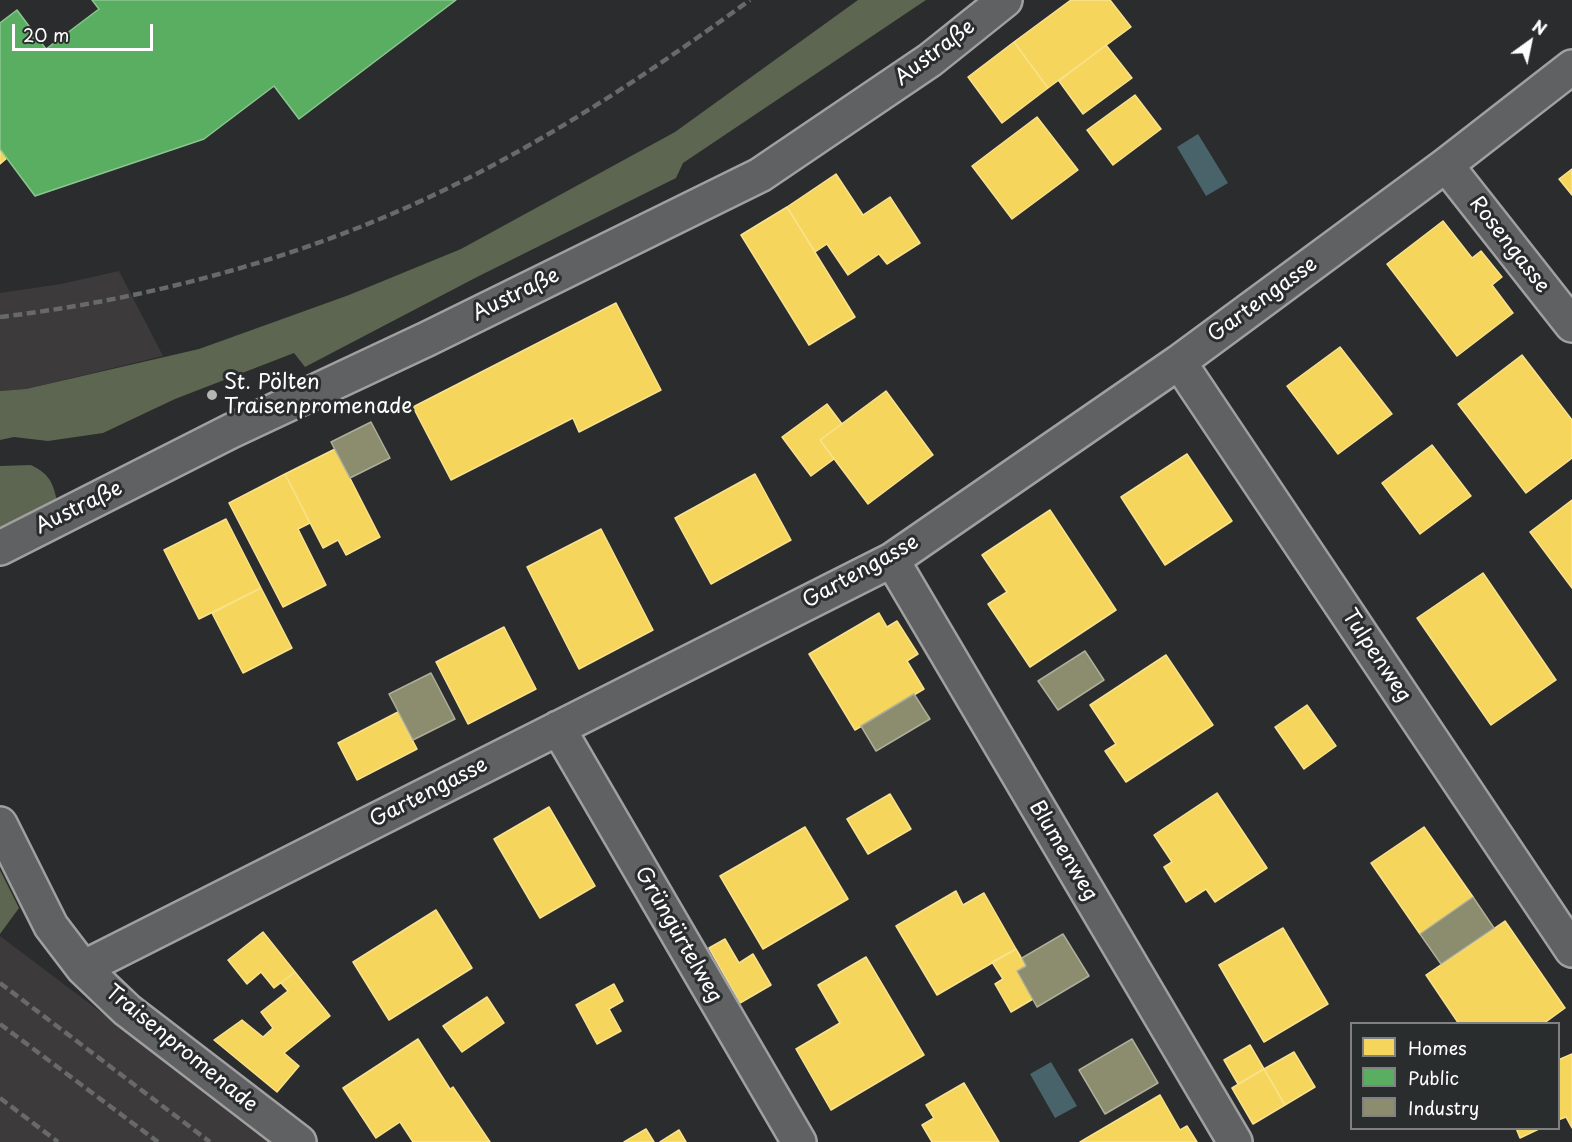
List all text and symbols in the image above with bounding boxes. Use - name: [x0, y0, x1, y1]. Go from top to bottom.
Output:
- scale bar: [15, 12, 156, 50]
- north arrow: [1500, 12, 1560, 72]
- text: N: [1528, 13, 1552, 40]
- street label: Austraße: [890, 15, 980, 91]
- text: 20 m: [23, 21, 69, 48]
- street label: Rosengasse: [1463, 192, 1555, 298]
- street label: Gartengasse: [1204, 252, 1322, 348]
- street label: Austraße: [468, 263, 564, 327]
- place label: St. Pölten Traisenpromenade: [224, 370, 412, 420]
- marker: St. Pölten Traisenpromenade: [205, 388, 219, 402]
- street label: Austraße: [31, 476, 127, 540]
- street label: Gartengasse: [799, 530, 923, 614]
- street label: Tulpenweg: [1336, 605, 1416, 707]
- street label: Gartengasse: [366, 753, 492, 833]
- street label: Blumenweg: [1023, 796, 1103, 906]
- street label: Grüngürtelweg: [629, 862, 727, 1008]
- street label: Traisenpromenade: [100, 980, 262, 1118]
- legend: [1350, 1022, 1560, 1130]
- text: Homes: [1408, 1034, 1466, 1061]
- text: Public: [1408, 1064, 1459, 1091]
- text: Industry: [1408, 1094, 1479, 1121]

